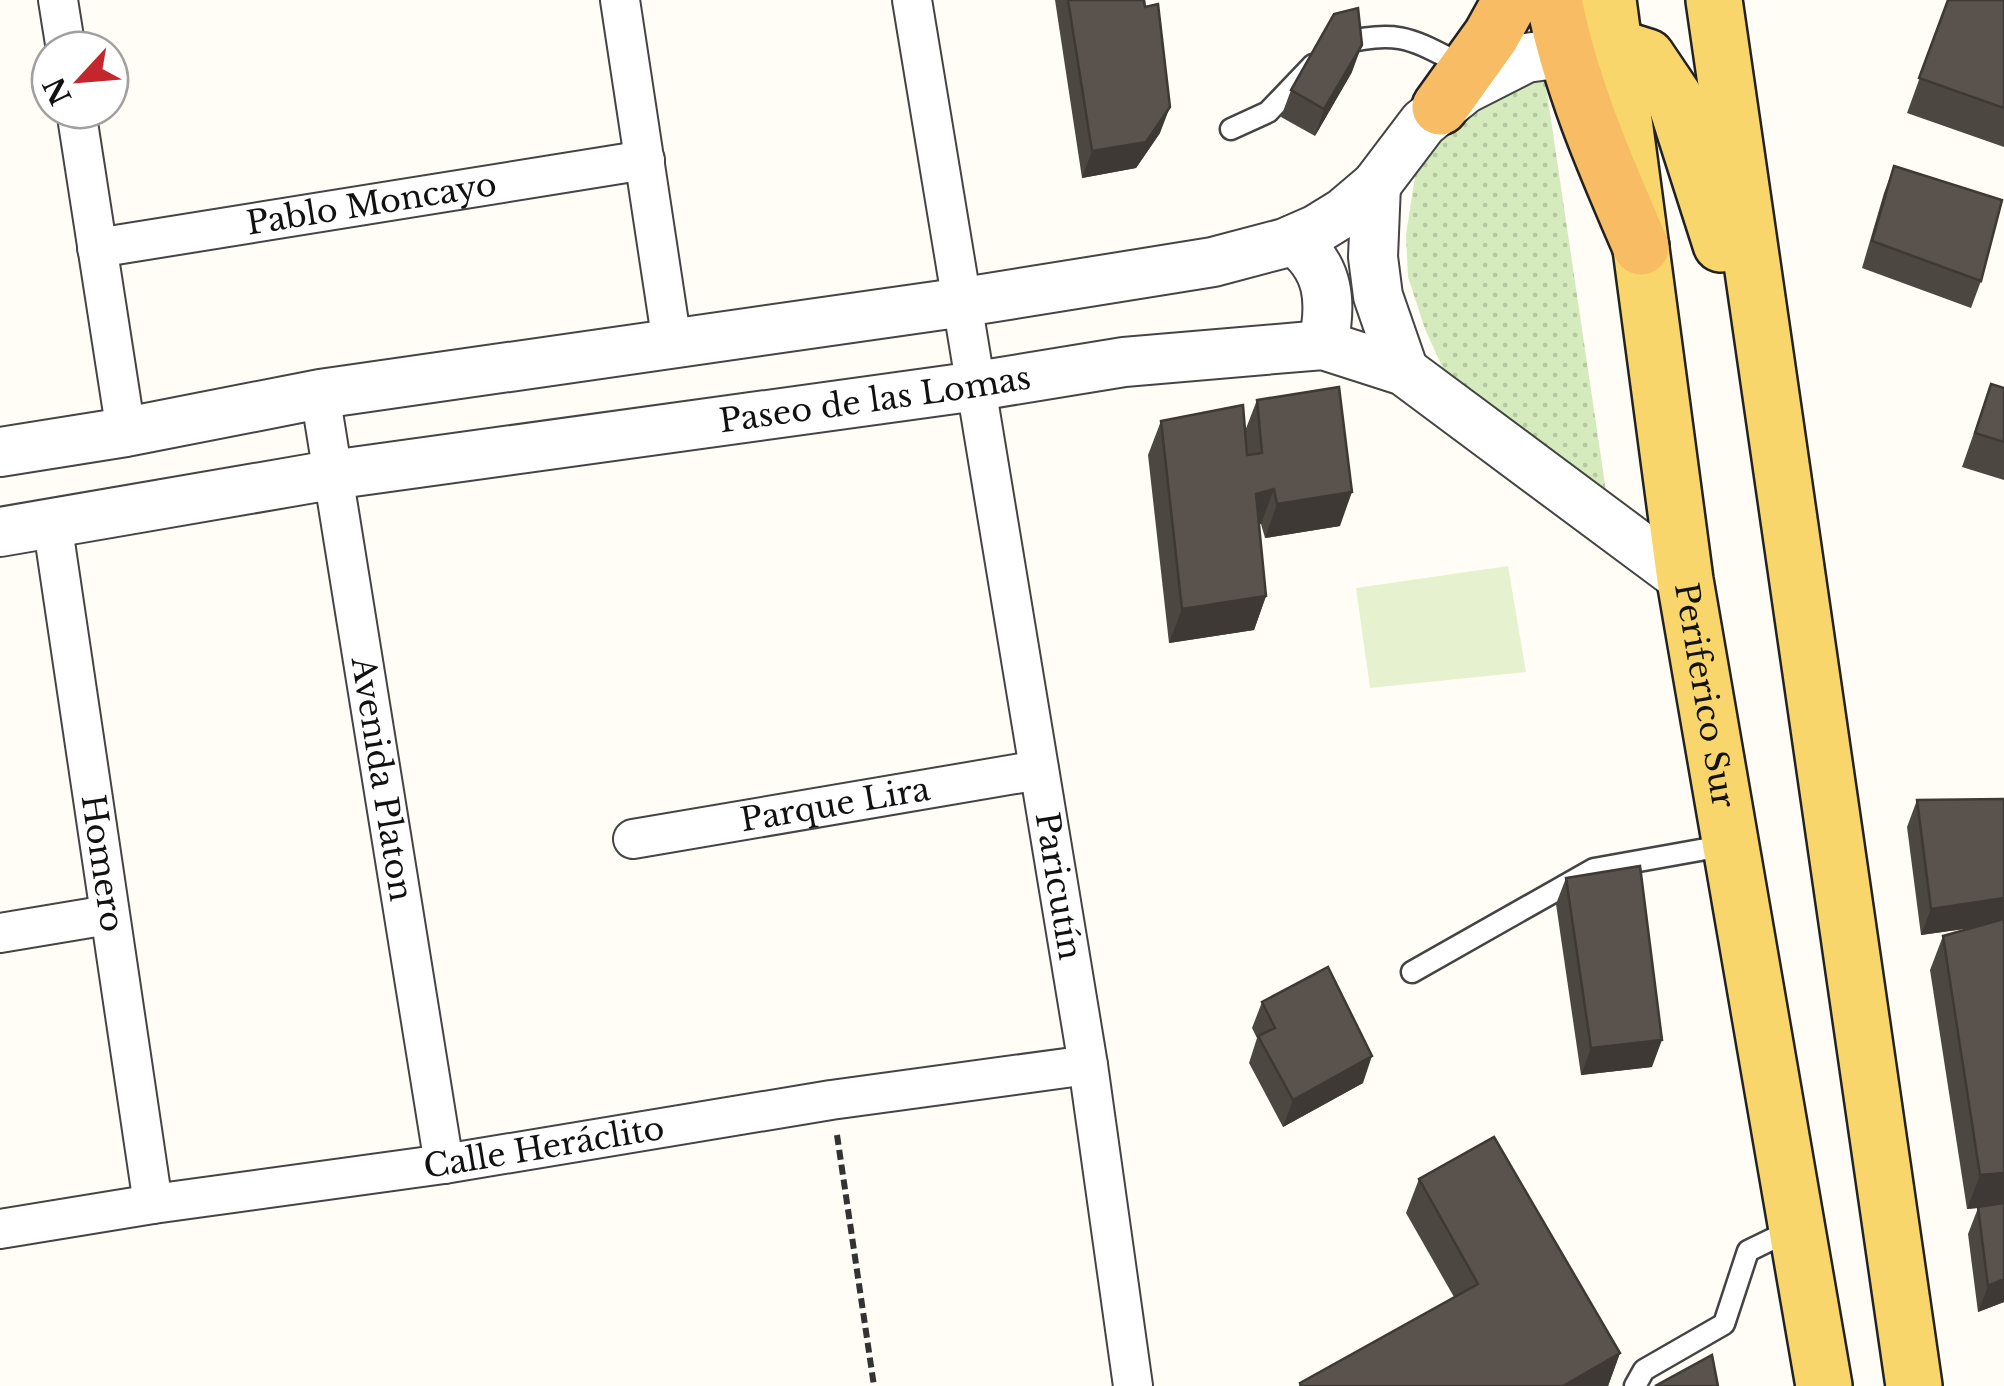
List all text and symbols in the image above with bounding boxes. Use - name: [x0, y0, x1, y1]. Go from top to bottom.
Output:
- north arrow: [30, 30, 130, 130]
- text: N: [36, 71, 79, 110]
- street label: Pablo Moncayo: [244, 164, 499, 244]
- street label: Paseo de las Lomas: [717, 358, 1034, 441]
- street label: Periferico Sur: [1666, 580, 1744, 811]
- street label: Avenida Platon: [343, 653, 421, 904]
- street label: Parque Lira: [737, 769, 933, 840]
- street label: Homero: [73, 792, 132, 935]
- street label: Paricutín: [1027, 809, 1090, 963]
- street label: Calle Heráclito: [421, 1108, 667, 1187]

